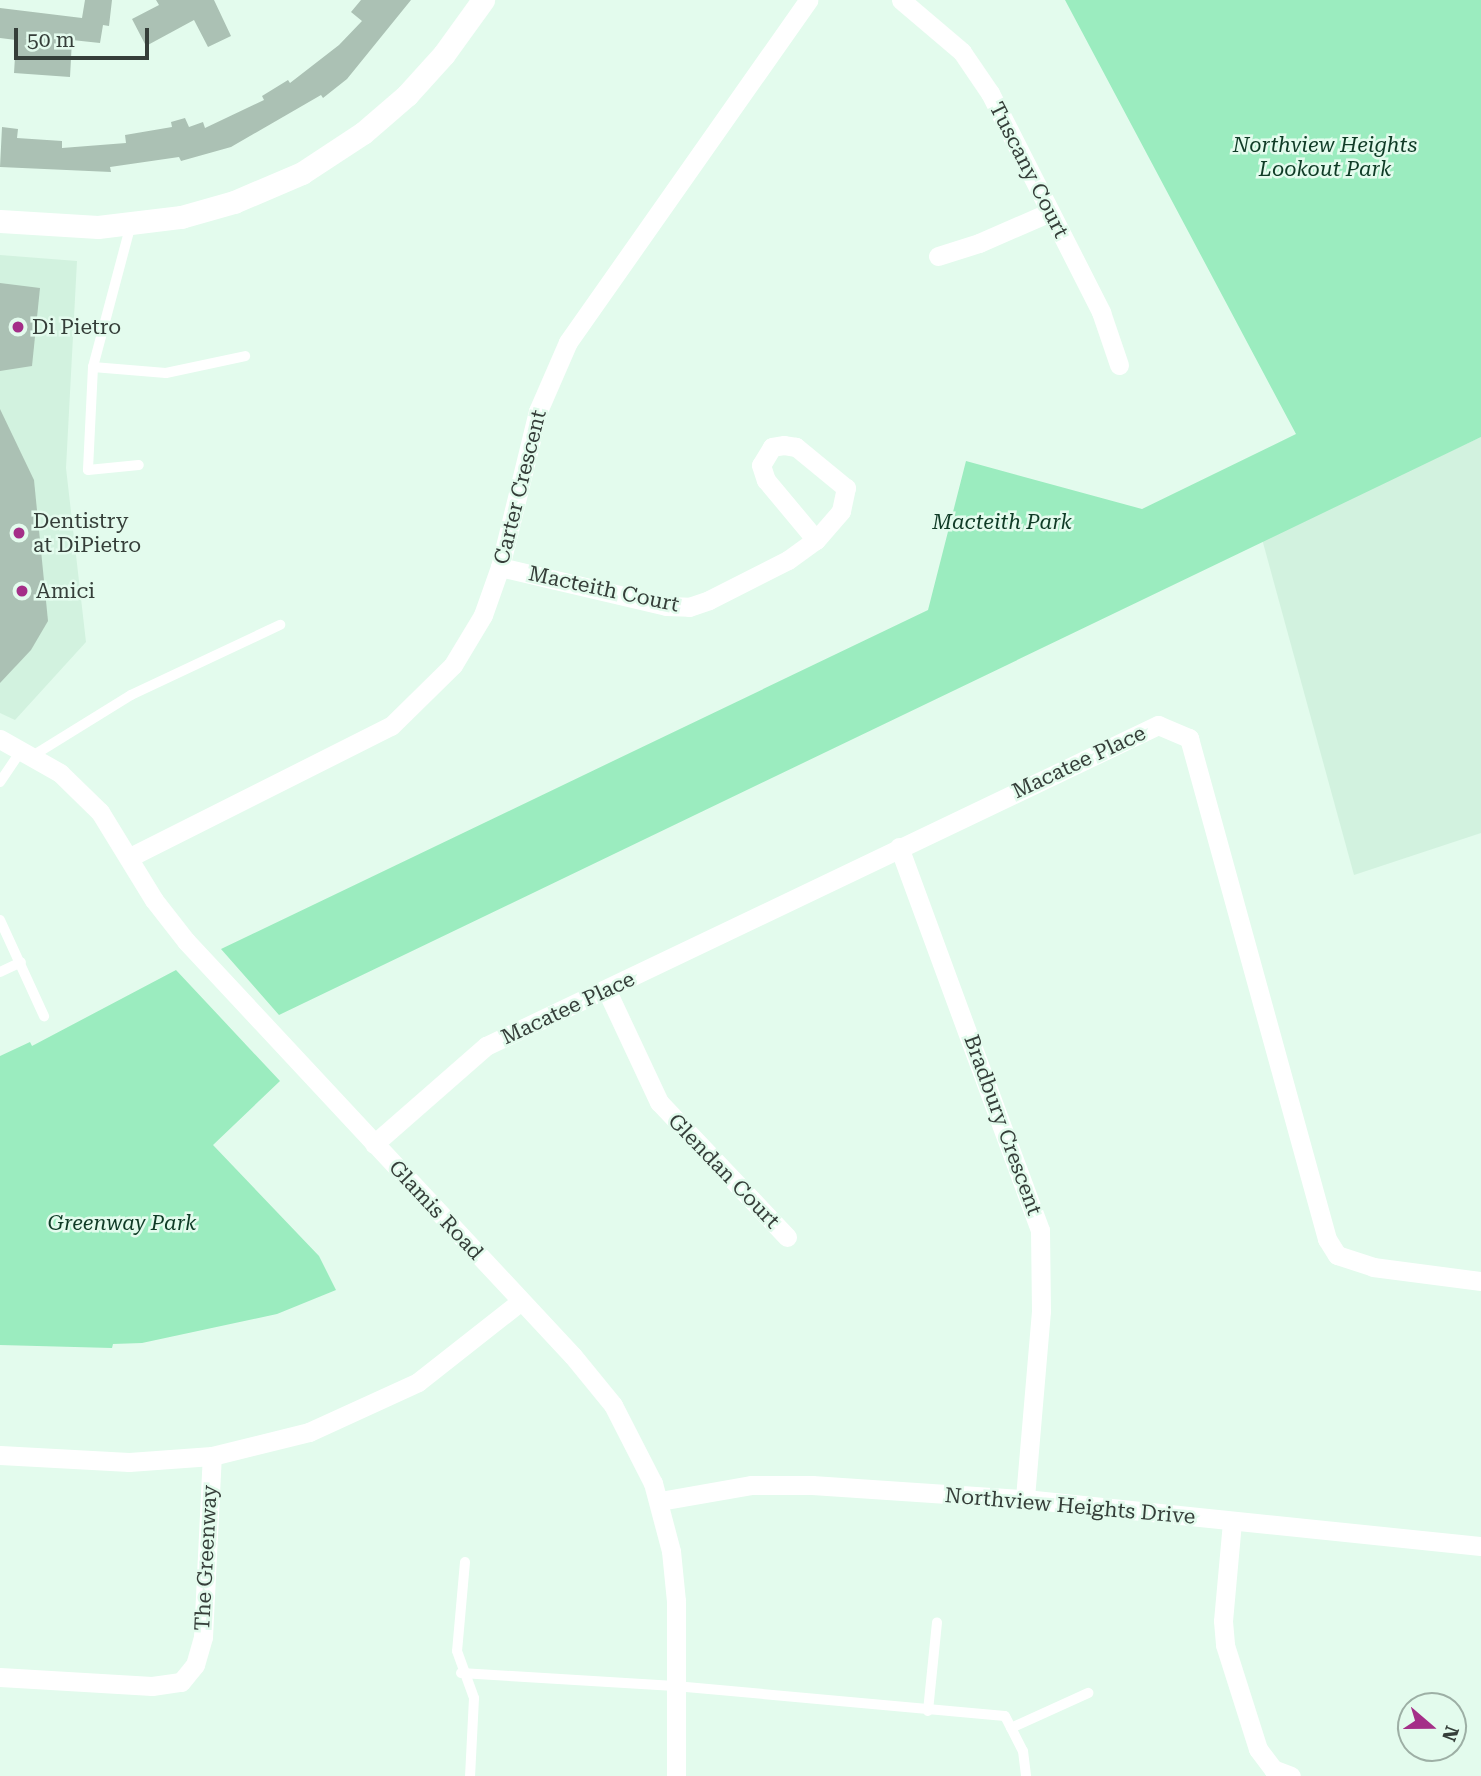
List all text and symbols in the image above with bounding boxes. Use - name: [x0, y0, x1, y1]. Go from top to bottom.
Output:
- scale bar: [18, 14, 152, 58]
- text: 50 m: [27, 28, 75, 52]
- street label: Tuscany Court: [984, 98, 1074, 242]
- park label: Northview Heights Lookout Park: [1233, 132, 1417, 182]
- place label: Di Pietro: [32, 314, 121, 340]
- marker: Di Pietro: [10, 319, 26, 335]
- street label: Carter Crescent: [489, 407, 551, 567]
- place label: Dentistry at DiPietro: [33, 508, 141, 558]
- park label: Macteith Park: [932, 509, 1072, 535]
- marker: Dentistry at DiPietro: [11, 525, 27, 541]
- street label: Macteith Court: [526, 561, 682, 617]
- place label: Amici: [36, 578, 95, 604]
- marker: Amici: [14, 583, 30, 599]
- street label: Macatee Place: [1008, 720, 1150, 804]
- street label: Macatee Place: [497, 966, 639, 1050]
- street label: Bradbury Crescent: [959, 1031, 1047, 1219]
- street label: Glendan Court: [663, 1108, 785, 1234]
- street label: Glamis Road: [383, 1155, 489, 1265]
- park label: Greenway Park: [48, 1210, 196, 1236]
- street label: Northview Heights Drive: [944, 1482, 1196, 1530]
- street label: The Greenway: [190, 1484, 222, 1632]
- north arrow: [1397, 1692, 1467, 1762]
- text: N: [1437, 1723, 1464, 1744]

